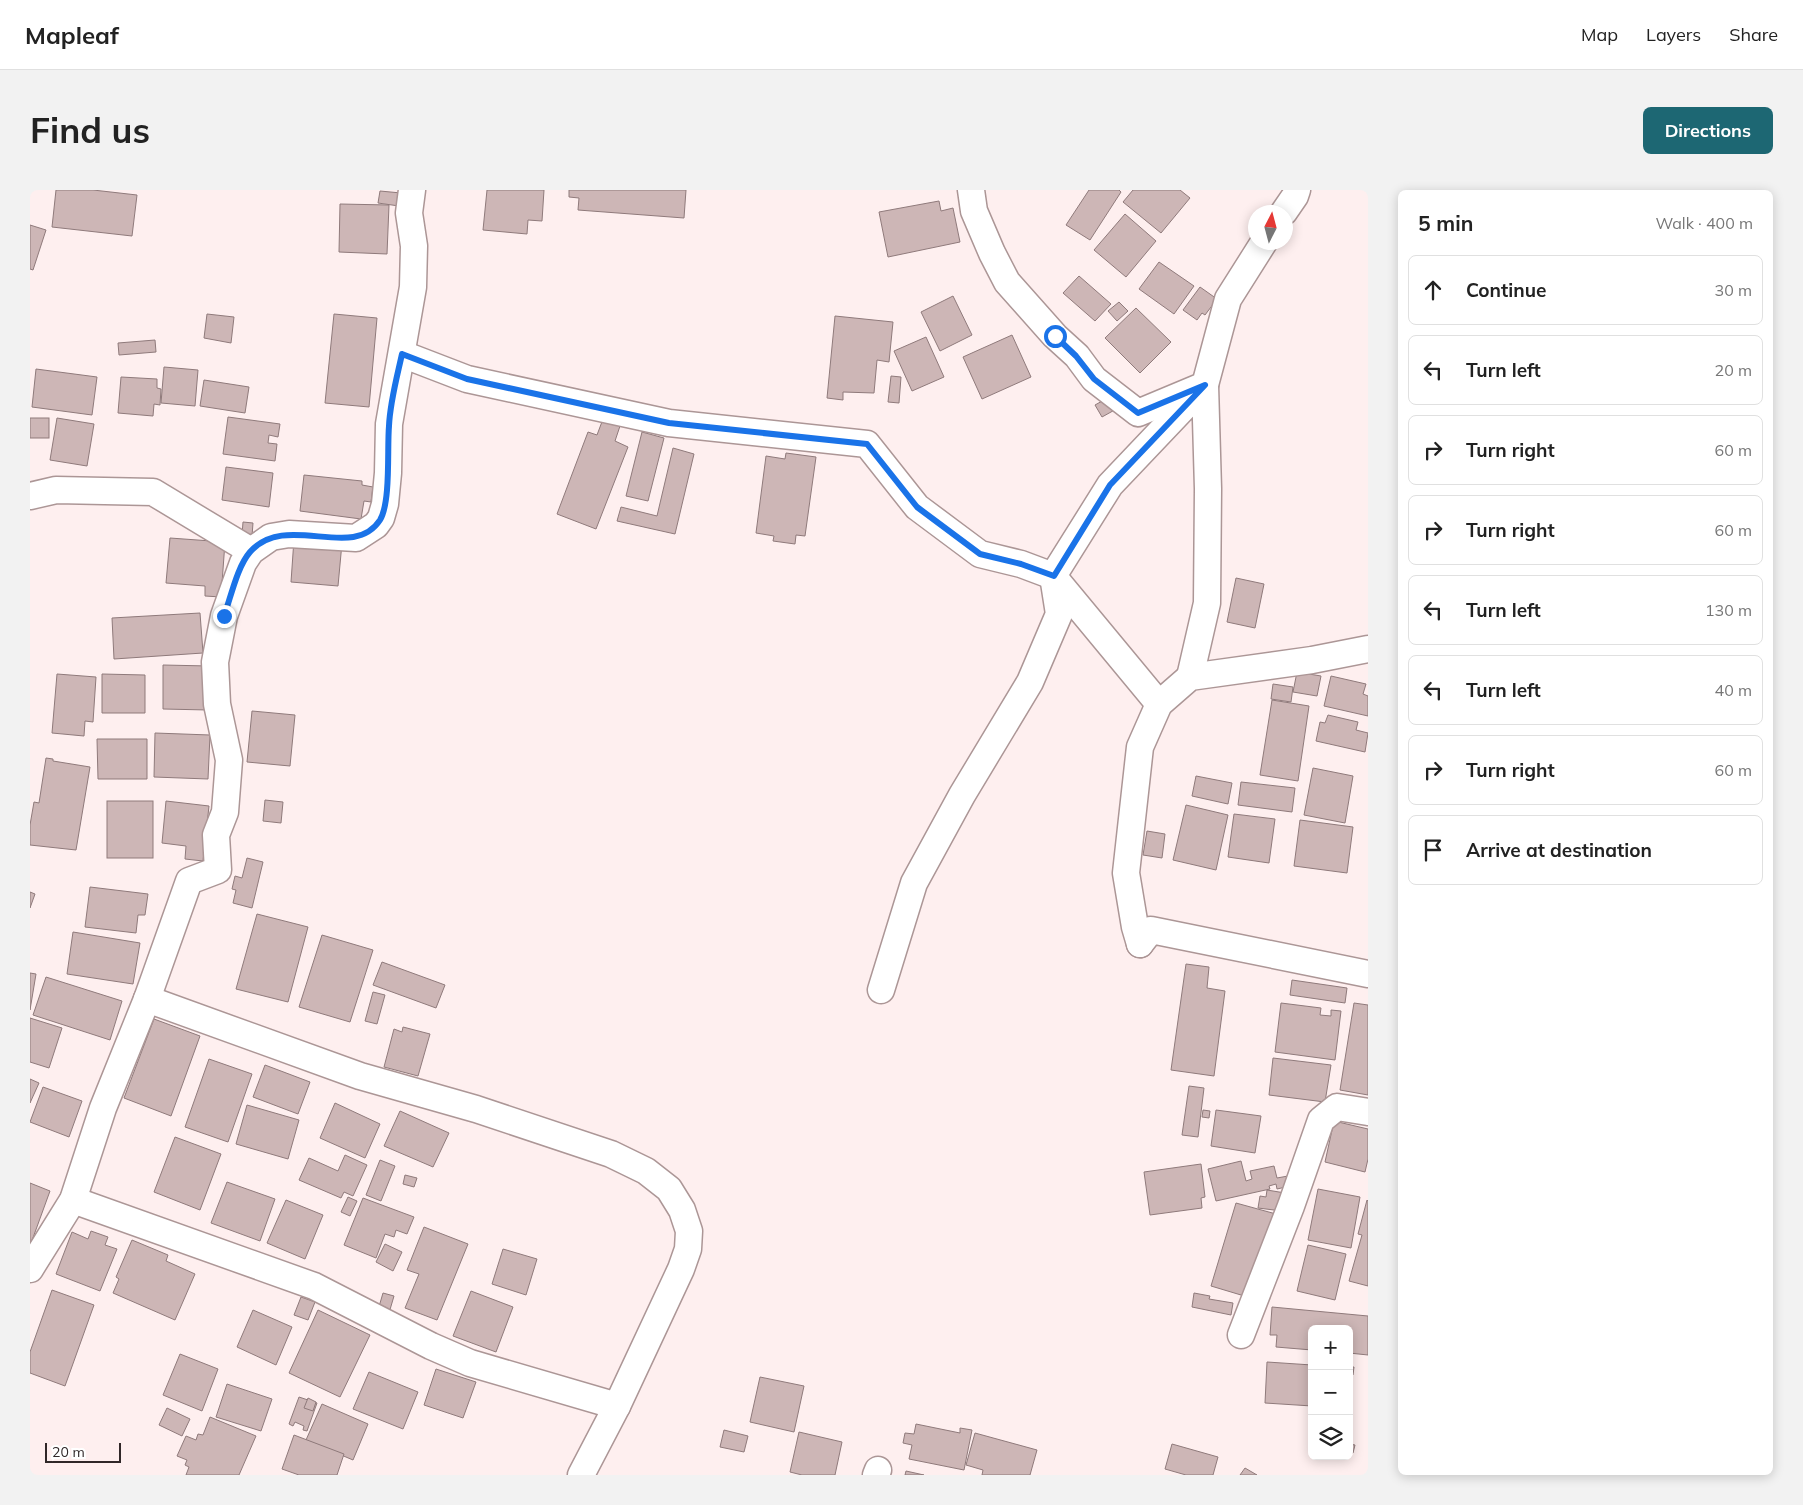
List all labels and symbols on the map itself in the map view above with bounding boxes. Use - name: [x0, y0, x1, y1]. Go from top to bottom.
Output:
- north arrow: [1248, 205, 1293, 250]
- route start: [1044, 325, 1067, 348]
- route end: [213, 605, 236, 628]
- scale bar: [45, 1440, 121, 1463]

